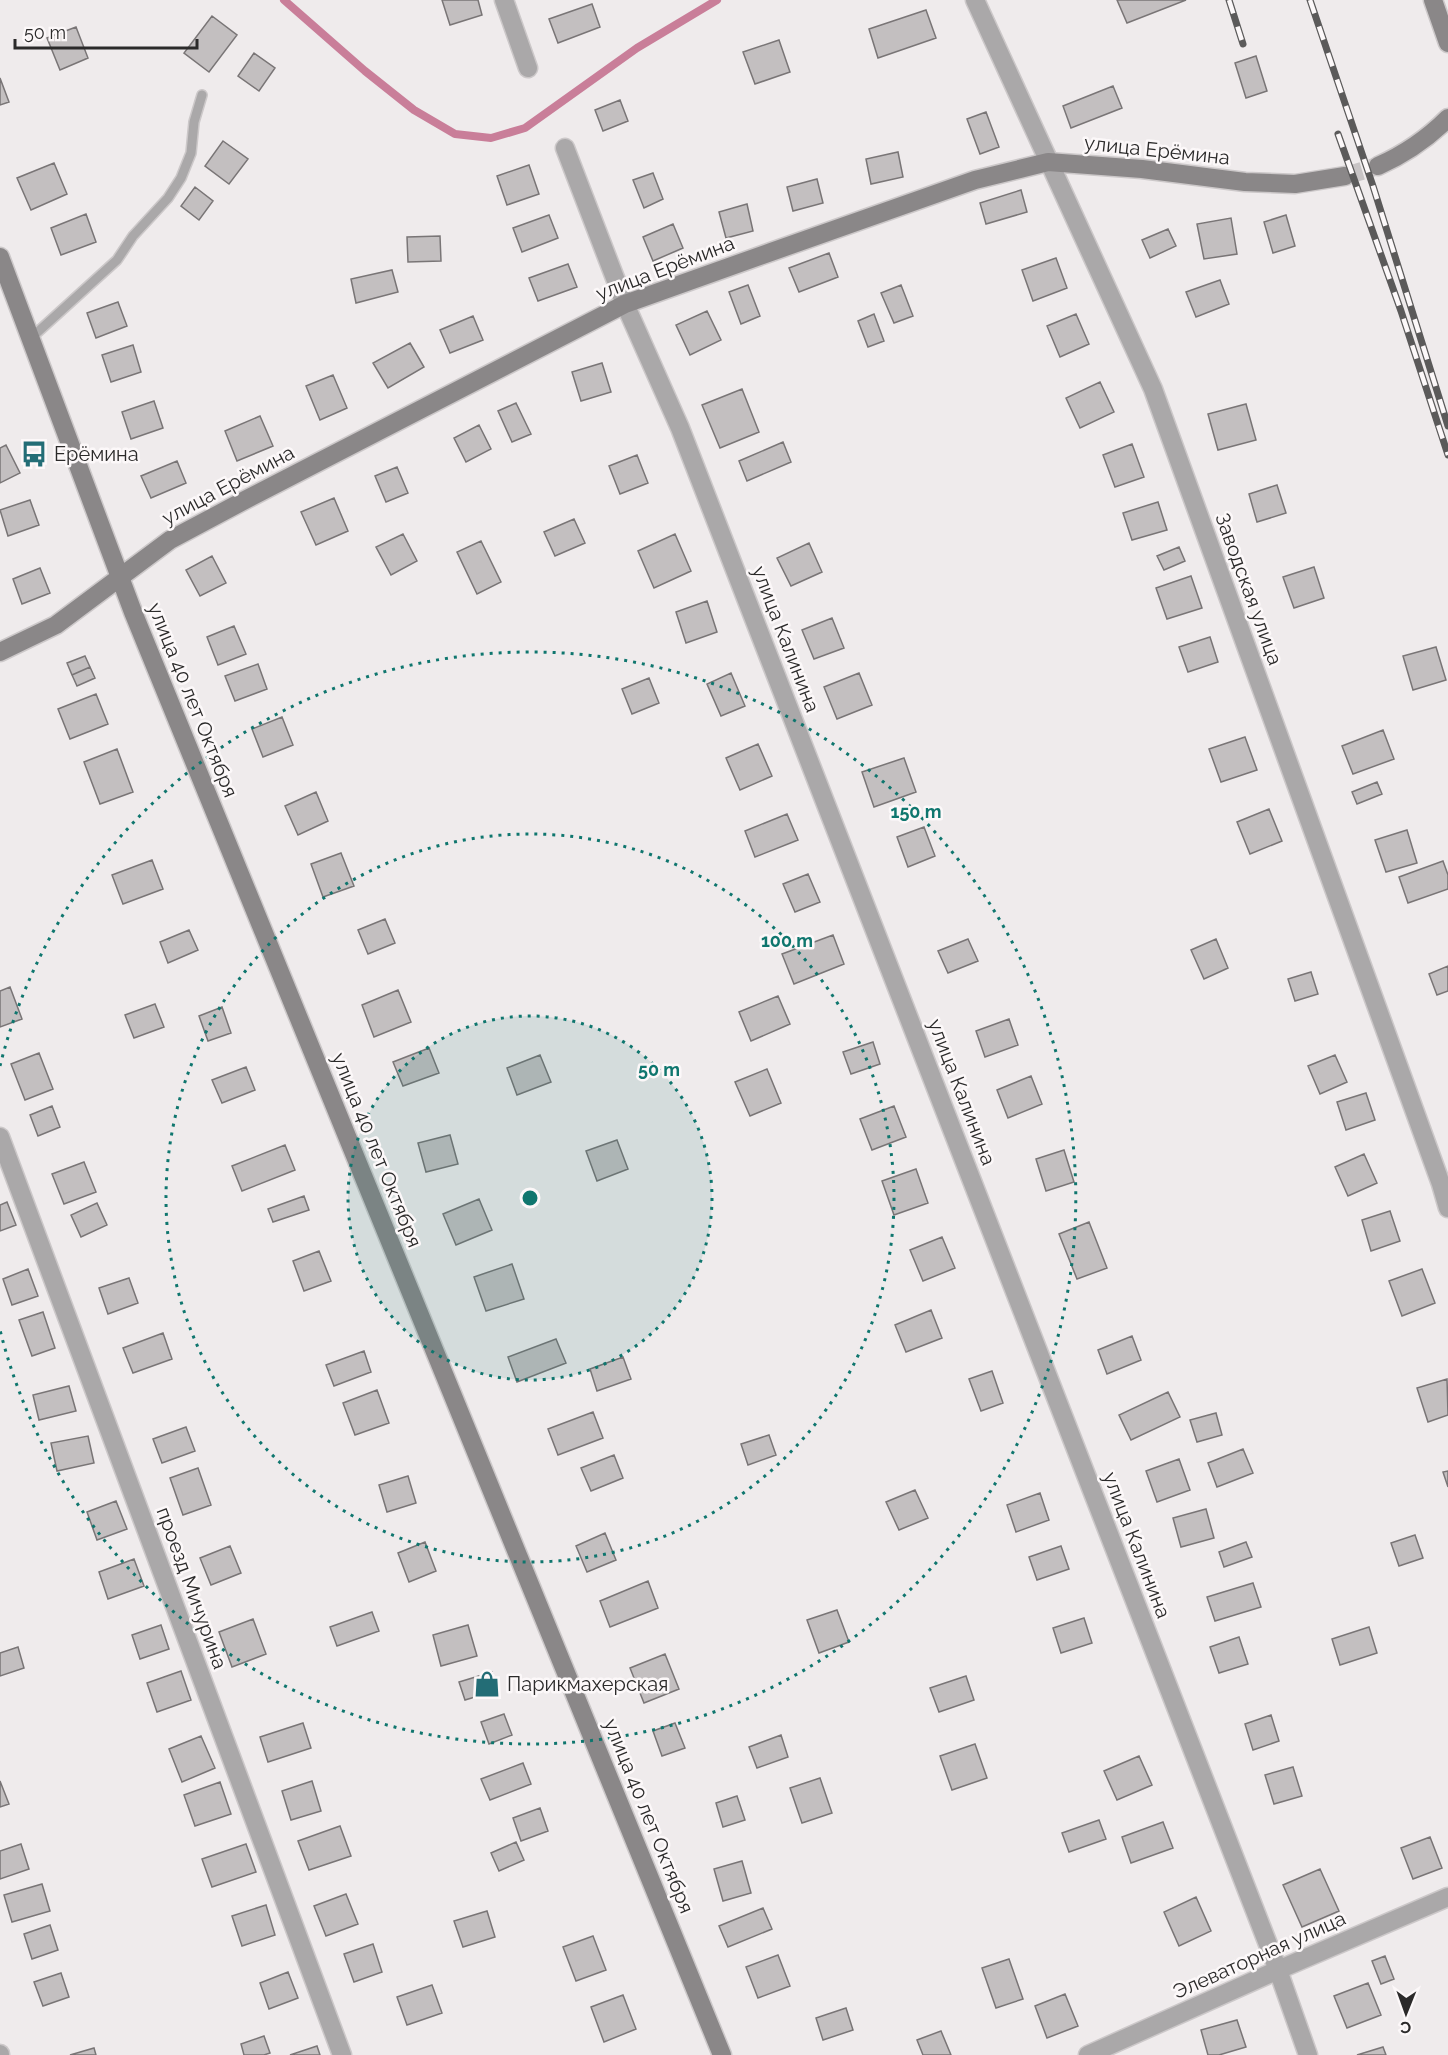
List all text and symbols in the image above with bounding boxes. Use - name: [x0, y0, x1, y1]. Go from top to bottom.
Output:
- scale bar: [15, 12, 196, 50]
- text: 50 m: [24, 22, 66, 43]
- street label: улица Ерёмина: [1083, 130, 1231, 170]
- street label: улица Ерёмина: [592, 231, 738, 305]
- bus stop icon: Ерёмина: [19, 439, 49, 469]
- street label: улица Ерёмина: [158, 440, 298, 530]
- place label: Ерёмина: [54, 442, 139, 466]
- street label: Заводская улица: [1210, 510, 1288, 668]
- street label: улица Калинина: [747, 563, 825, 715]
- street label: улица 40 лет Октября: [143, 599, 243, 801]
- text: 150 m: [891, 801, 942, 822]
- text: 100 m: [761, 930, 813, 951]
- street label: улица Калинина: [923, 1016, 1001, 1168]
- street label: улица 40 лет Октября: [327, 1049, 427, 1251]
- text: 50 m: [638, 1059, 680, 1080]
- centre of rings: [520, 1188, 540, 1208]
- street label: улица Калинина: [1098, 1469, 1176, 1621]
- street label: проезд Мичурина: [152, 1504, 232, 1672]
- shop icon: Парикмахерская: [472, 1669, 502, 1699]
- place label: Парикмахерская: [507, 1672, 668, 1696]
- street label: улица 40 лет Октября: [599, 1715, 699, 1917]
- street label: Элеваторная улица: [1169, 1906, 1349, 2004]
- north arrow: [1376, 1983, 1436, 2043]
- text: С: [1400, 2018, 1411, 2037]

